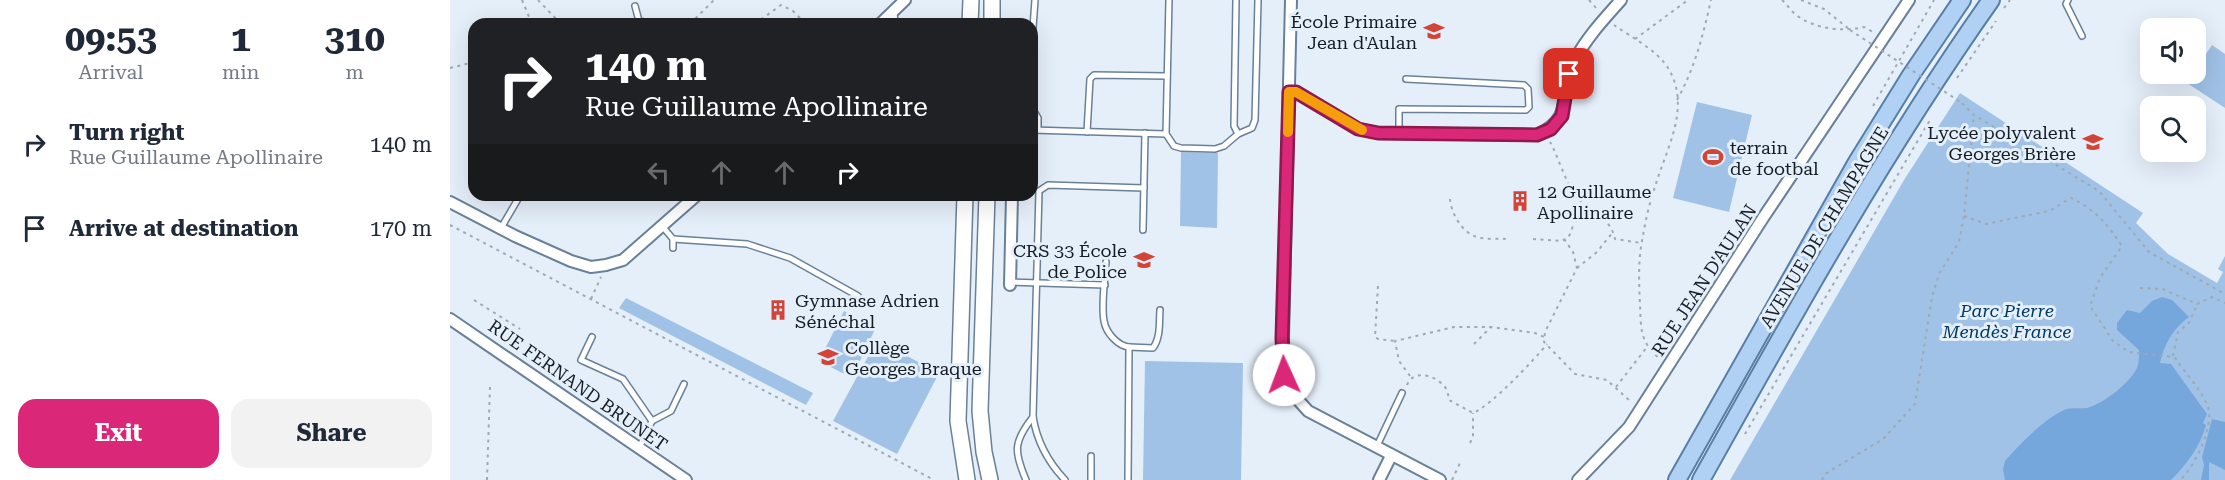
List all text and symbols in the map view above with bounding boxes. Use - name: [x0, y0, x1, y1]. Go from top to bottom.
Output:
- place label: École Primaire Jean d'Aulan: [1290, 11, 1417, 53]
- text: 09:53: [65, 18, 157, 60]
- text: 1: [231, 18, 251, 60]
- text: 310: [325, 18, 385, 60]
- map controls: [2140, 18, 2206, 162]
- button: sound: [2140, 18, 2206, 84]
- school or university icon: École Primaire Jean d'Aulan: [1422, 19, 1446, 43]
- text: 140 m: [585, 41, 707, 90]
- icon: right: [486, 42, 564, 120]
- pin: [1543, 48, 1594, 99]
- icon: arrive: [1552, 57, 1585, 90]
- text: Arrival: [78, 60, 143, 84]
- text: min: [222, 60, 259, 84]
- text: m: [346, 60, 364, 84]
- text: Rue Guillaume Apollinaire: [585, 91, 928, 123]
- button: search: [2140, 96, 2206, 162]
- text: Turn right: [69, 120, 184, 145]
- place label: Lycée polyvalent Georges Brière: [1927, 122, 2076, 164]
- street label: AVENUE DE CHAMPAGNE: [1755, 123, 1893, 331]
- icon: right: [18, 128, 51, 161]
- school or university icon: Lycée polyvalent Georges Brière: [2081, 130, 2105, 154]
- text: 140 m: [369, 132, 432, 157]
- place label: terrain de footbal: [1730, 137, 1819, 179]
- text: Rue Guillaume Apollinaire: [69, 145, 323, 169]
- sports icon: terrain de footbal: [1701, 145, 1725, 169]
- icon: left: [642, 156, 675, 189]
- icon: ahead: [705, 156, 738, 189]
- icon: ahead: [768, 156, 801, 189]
- icon: right: [831, 156, 864, 189]
- place label: 12 Guillaume Apollinaire: [1537, 181, 1652, 223]
- building icon: 12 Guillaume Apollinaire: [1508, 189, 1532, 213]
- street label: RUE JEAN D'AULAN: [1647, 200, 1761, 360]
- icon: arrive: [18, 212, 51, 245]
- text: Arrive at destination: [69, 216, 298, 241]
- text: 170 m: [369, 216, 432, 241]
- place label: CRS 33 École de Police: [1013, 240, 1127, 282]
- school or university icon: CRS 33 École de Police: [1132, 248, 1156, 272]
- place label: Gymnase Adrien Sénéchal: [795, 290, 940, 332]
- building icon: Gymnase Adrien Sénéchal: [766, 298, 790, 322]
- park label: Parc Pierre Mendès France: [1942, 300, 2071, 342]
- street label: RUE FERNAND BRUNET: [484, 315, 672, 455]
- place label: Collège Georges Braque: [845, 337, 982, 379]
- position arrow: [1252, 343, 1316, 407]
- school or university icon: Collège Georges Braque: [816, 345, 840, 369]
- button: Exit: [18, 399, 219, 468]
- button: Share: [231, 399, 432, 468]

